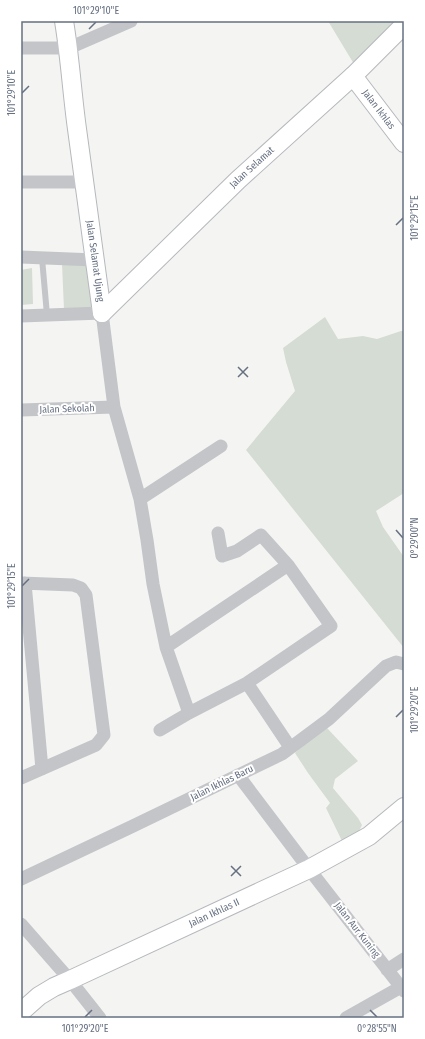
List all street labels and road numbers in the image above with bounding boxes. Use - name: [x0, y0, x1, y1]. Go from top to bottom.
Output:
- street label: Jalan Ikhlas: [359, 87, 397, 132]
- street label: Jalan Selamat: [227, 144, 277, 191]
- street label: Jalan Selamat Ujung: [83, 220, 106, 303]
- street label: Jalan Sekolah: [39, 402, 95, 416]
- street label: Jalan Ikhlas Baru: [189, 763, 255, 803]
- street label: Jalan Ikhlas II: [187, 896, 241, 930]
- street label: Jalan Aur Kuning: [332, 900, 383, 960]

